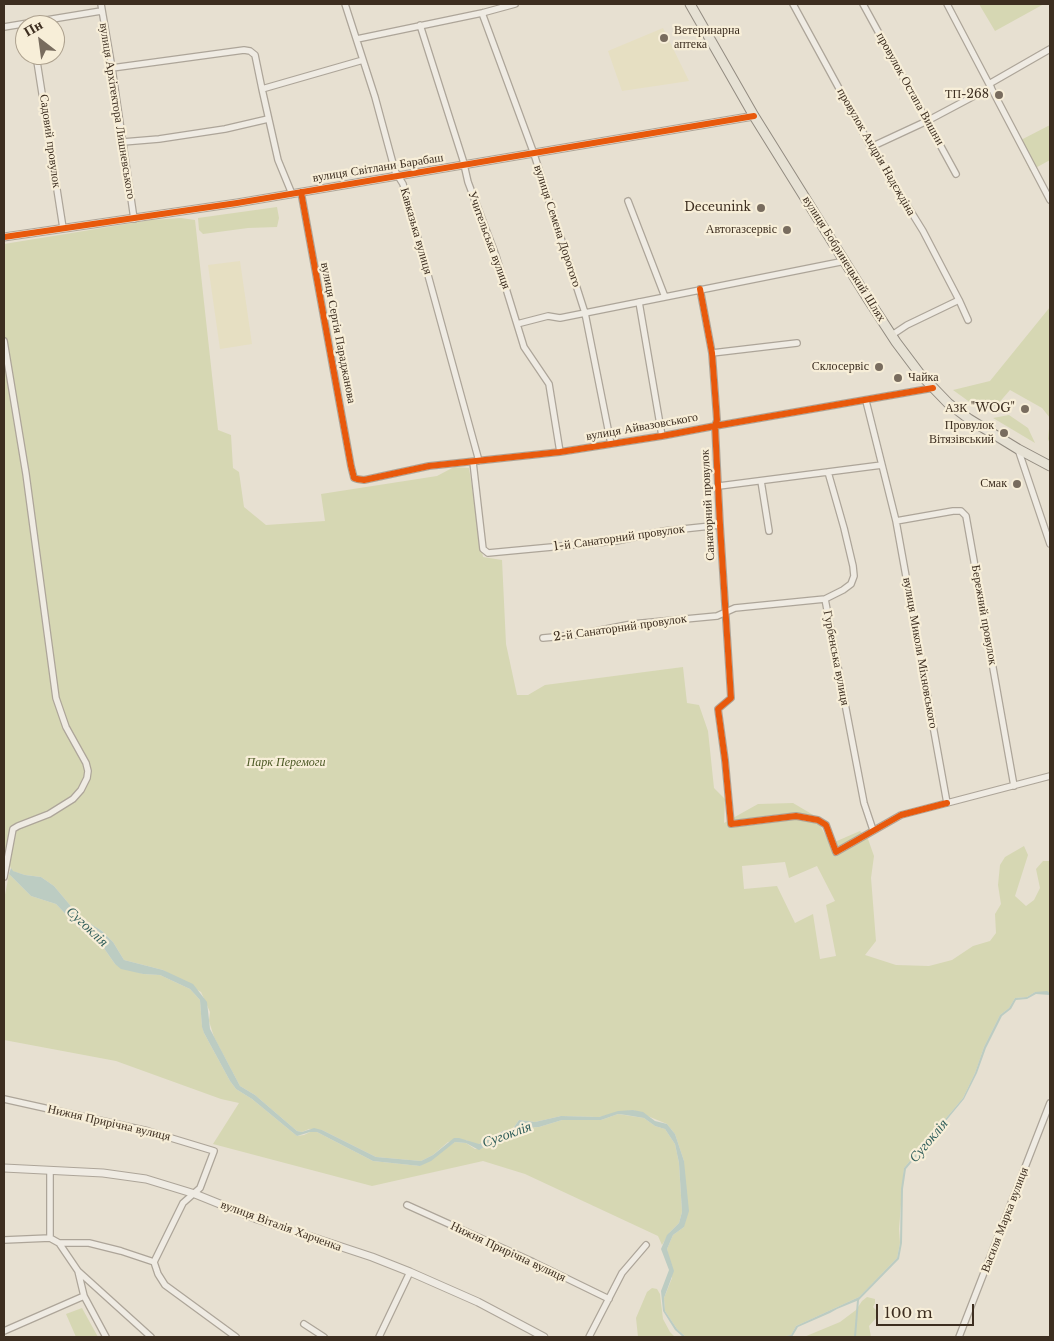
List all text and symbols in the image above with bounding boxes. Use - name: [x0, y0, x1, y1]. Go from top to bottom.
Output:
- north arrow: [15, 15, 65, 65]
- text: Пн: [20, 15, 46, 40]
- street label: вулиця Архітектора Лишневського: [96, 22, 138, 200]
- place label: Ветеринарна аптека: [674, 24, 740, 52]
- street label: провулок Остапа Вишни: [873, 30, 947, 148]
- marker: Ветеринарна аптека: [658, 32, 670, 44]
- street label: провулок Андрія Надєждіна: [834, 86, 918, 218]
- place label: ТП-268: [945, 88, 989, 102]
- marker: ТП-268: [993, 89, 1005, 101]
- street label: Садовий провулок: [36, 93, 64, 189]
- street label: вулиця Світлани Барабаш: [312, 151, 444, 185]
- street label: вулиця Семена Дорогого: [530, 163, 584, 289]
- street label: Кавказька вулиця: [397, 186, 435, 276]
- street label: Учительська вулиця: [465, 189, 513, 291]
- street label: вулиця Бобринецький Шлях: [799, 194, 889, 324]
- place label: Deceunink: [684, 201, 751, 215]
- marker: Deceunink: [755, 202, 767, 214]
- place label: Автогазсервіс: [706, 223, 777, 237]
- marker: Автогазсервіс: [781, 224, 793, 236]
- street label: вулиця Сергія Параджанова: [317, 261, 359, 405]
- place label: Склосервіс: [812, 360, 869, 374]
- marker: Склосервіс: [873, 361, 885, 373]
- place label: Чайка: [908, 371, 939, 385]
- marker: Чайка: [892, 372, 904, 384]
- place label: АЗК "WOG": [945, 402, 1015, 416]
- marker: АЗК "WOG": [1019, 403, 1031, 415]
- street label: вулиця Айвазовського: [585, 410, 699, 444]
- place label: Провулок Вітязівський: [929, 419, 994, 447]
- marker: Провулок Вітязівський: [998, 427, 1010, 439]
- street label: Санаторний провулок: [698, 449, 718, 561]
- place label: Смак: [980, 477, 1007, 491]
- marker: Смак: [1011, 478, 1023, 490]
- street label: 1-й Санаторний провулок: [552, 522, 686, 554]
- street label: Бережний провулок: [968, 564, 1000, 666]
- street label: вулиця Миколи Міхновського: [900, 576, 940, 730]
- street label: Гурбенська вулиця: [820, 609, 852, 707]
- street label: 2-й Санаторний провулок: [552, 612, 688, 644]
- park label: Парк Перемоги: [247, 756, 325, 770]
- water label: Сугоклія: [62, 903, 112, 951]
- street label: Нижня Прирічна вулиця: [46, 1102, 172, 1144]
- water label: Сугоклія: [906, 1116, 952, 1166]
- water label: Сугоклія: [480, 1118, 534, 1152]
- street label: Василя Марка вулиця: [978, 1165, 1032, 1275]
- street label: вулиця Віталія Харченка: [219, 1197, 343, 1255]
- street label: Нижня Прирічна вулиця: [448, 1219, 568, 1285]
- scale bar: [879, 1294, 976, 1326]
- text: 100 m: [884, 1303, 933, 1322]

